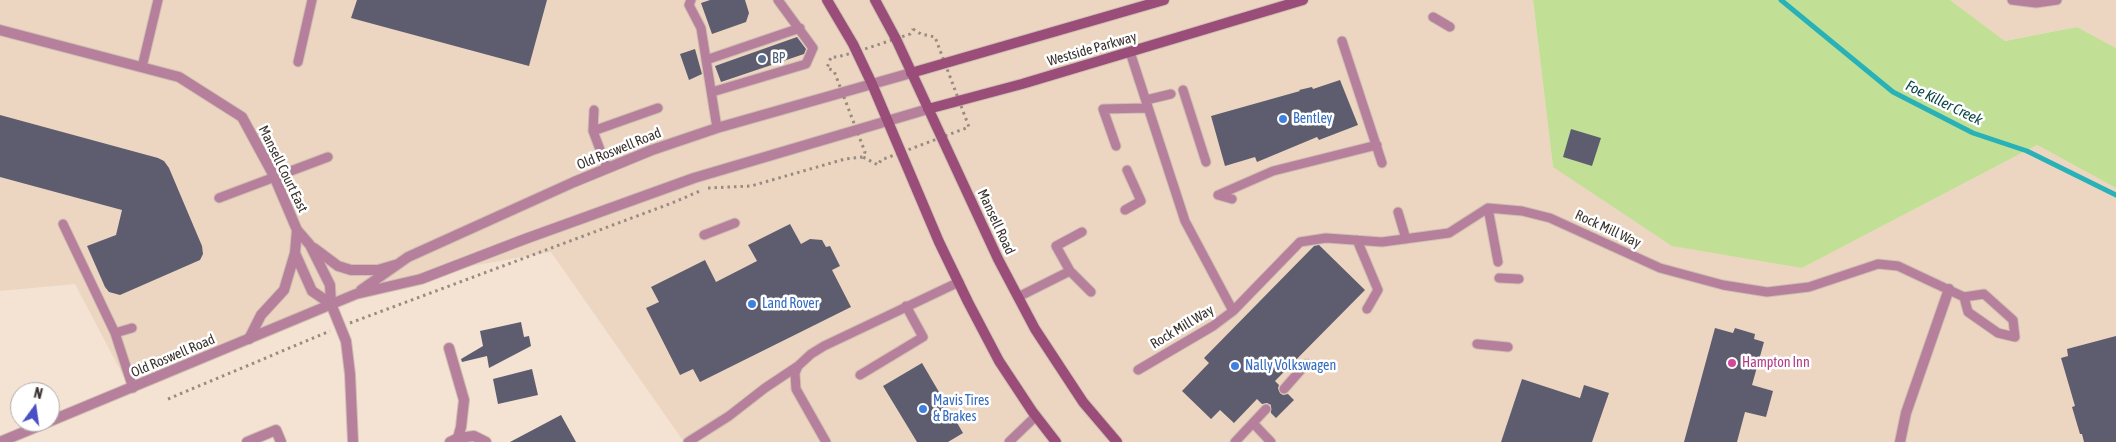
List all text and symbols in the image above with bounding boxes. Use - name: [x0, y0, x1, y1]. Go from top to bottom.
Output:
- street label: Westside Parkway: [1045, 28, 1139, 70]
- place label: BP: [772, 51, 785, 67]
- marker: BP: [756, 53, 768, 65]
- water label: Foe Killer Creek: [1903, 77, 1985, 129]
- place label: Bentley: [1293, 111, 1332, 127]
- marker: Bentley: [1277, 113, 1289, 125]
- street label: Mansell Court East: [255, 123, 311, 215]
- street label: Old Roswell Road: [574, 124, 664, 174]
- street label: Mansell Road: [974, 187, 1018, 257]
- street label: Rock Mill Way: [1572, 206, 1644, 252]
- place label: Land Rover: [762, 296, 819, 312]
- marker: Land Rover: [746, 298, 758, 310]
- street label: Rock Mill Way: [1147, 302, 1217, 352]
- street label: Old Roswell Road: [129, 331, 217, 381]
- place label: Hampton Inn: [1742, 355, 1810, 371]
- marker: Hampton Inn: [1726, 357, 1738, 369]
- place label: Nally Volkswagen: [1245, 358, 1336, 374]
- marker: Nally Volkswagen: [1229, 360, 1241, 372]
- north arrow: [10, 382, 60, 432]
- text: N: [32, 385, 44, 402]
- place label: Mavis Tires & Brakes: [933, 393, 989, 426]
- marker: Mavis Tires & Brakes: [917, 403, 929, 415]

